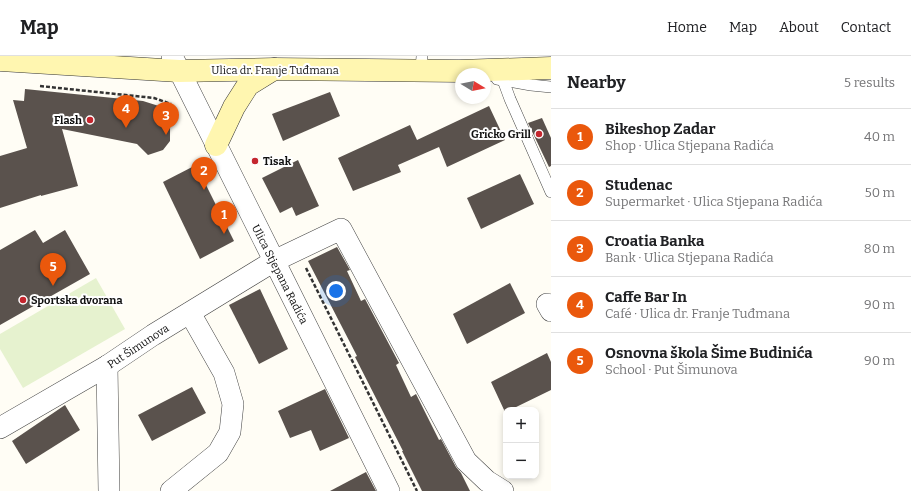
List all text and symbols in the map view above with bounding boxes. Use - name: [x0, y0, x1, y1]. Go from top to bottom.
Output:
- text: Map: [20, 16, 59, 39]
- text: Home: [667, 19, 707, 36]
- text: Map: [729, 19, 757, 36]
- text: About: [779, 19, 819, 36]
- text: Contact: [841, 19, 891, 36]
- street label: Ulica dr. Franje Tuđmana: [211, 64, 339, 77]
- north arrow: [455, 68, 491, 104]
- text: Nearby: [567, 72, 626, 93]
- text: 5 results: [844, 75, 895, 90]
- pin: 4: [113, 95, 139, 128]
- pin: 3: [153, 102, 179, 135]
- place label: Flash: [54, 114, 82, 127]
- marker: Flash: [85, 115, 95, 125]
- text: Bikeshop Zadar: [605, 120, 716, 138]
- place label: Gricko Grill: [471, 128, 532, 141]
- marker: Gricko Grill: [534, 129, 544, 139]
- text: 1: [577, 129, 583, 144]
- text: 40 m: [864, 129, 895, 144]
- text: Shop · Ulica Stjepana Radića: [605, 138, 774, 153]
- place label: Tisak: [263, 155, 292, 168]
- marker: Tisak: [250, 156, 260, 166]
- pin: 2: [191, 157, 217, 190]
- text: Studenac: [605, 176, 672, 194]
- text: 2: [576, 185, 584, 200]
- text: 50 m: [865, 185, 895, 200]
- text: Supermarket · Ulica Stjepana Radića: [605, 194, 823, 209]
- pin: 1: [211, 201, 237, 234]
- street label: Ulica Stjepana Radića: [249, 222, 310, 326]
- text: Croatia Banka: [605, 232, 704, 250]
- text: 3: [576, 241, 584, 256]
- text: 80 m: [864, 241, 895, 256]
- text: Bank · Ulica Stjepana Radića: [605, 250, 774, 265]
- pin: 5: [40, 253, 66, 286]
- your location: [326, 281, 346, 301]
- text: Caffe Bar In: [605, 288, 687, 306]
- place label: Sportska dvorana: [31, 294, 123, 307]
- marker: Sportska dvorana: [18, 295, 28, 305]
- text: 4: [576, 297, 584, 312]
- text: 90 m: [864, 297, 895, 312]
- text: Café · Ulica dr. Franje Tuđmana: [605, 306, 790, 321]
- street label: Put Šimunova: [104, 321, 172, 371]
- text: Osnovna škola Šime Budinića: [605, 344, 813, 362]
- text: 5: [576, 353, 584, 368]
- text: 90 m: [864, 353, 895, 368]
- text: School · Put Šimunova: [605, 362, 738, 377]
- map controls: [503, 407, 539, 479]
- button: +: [503, 407, 539, 443]
- button: −: [503, 443, 539, 479]

